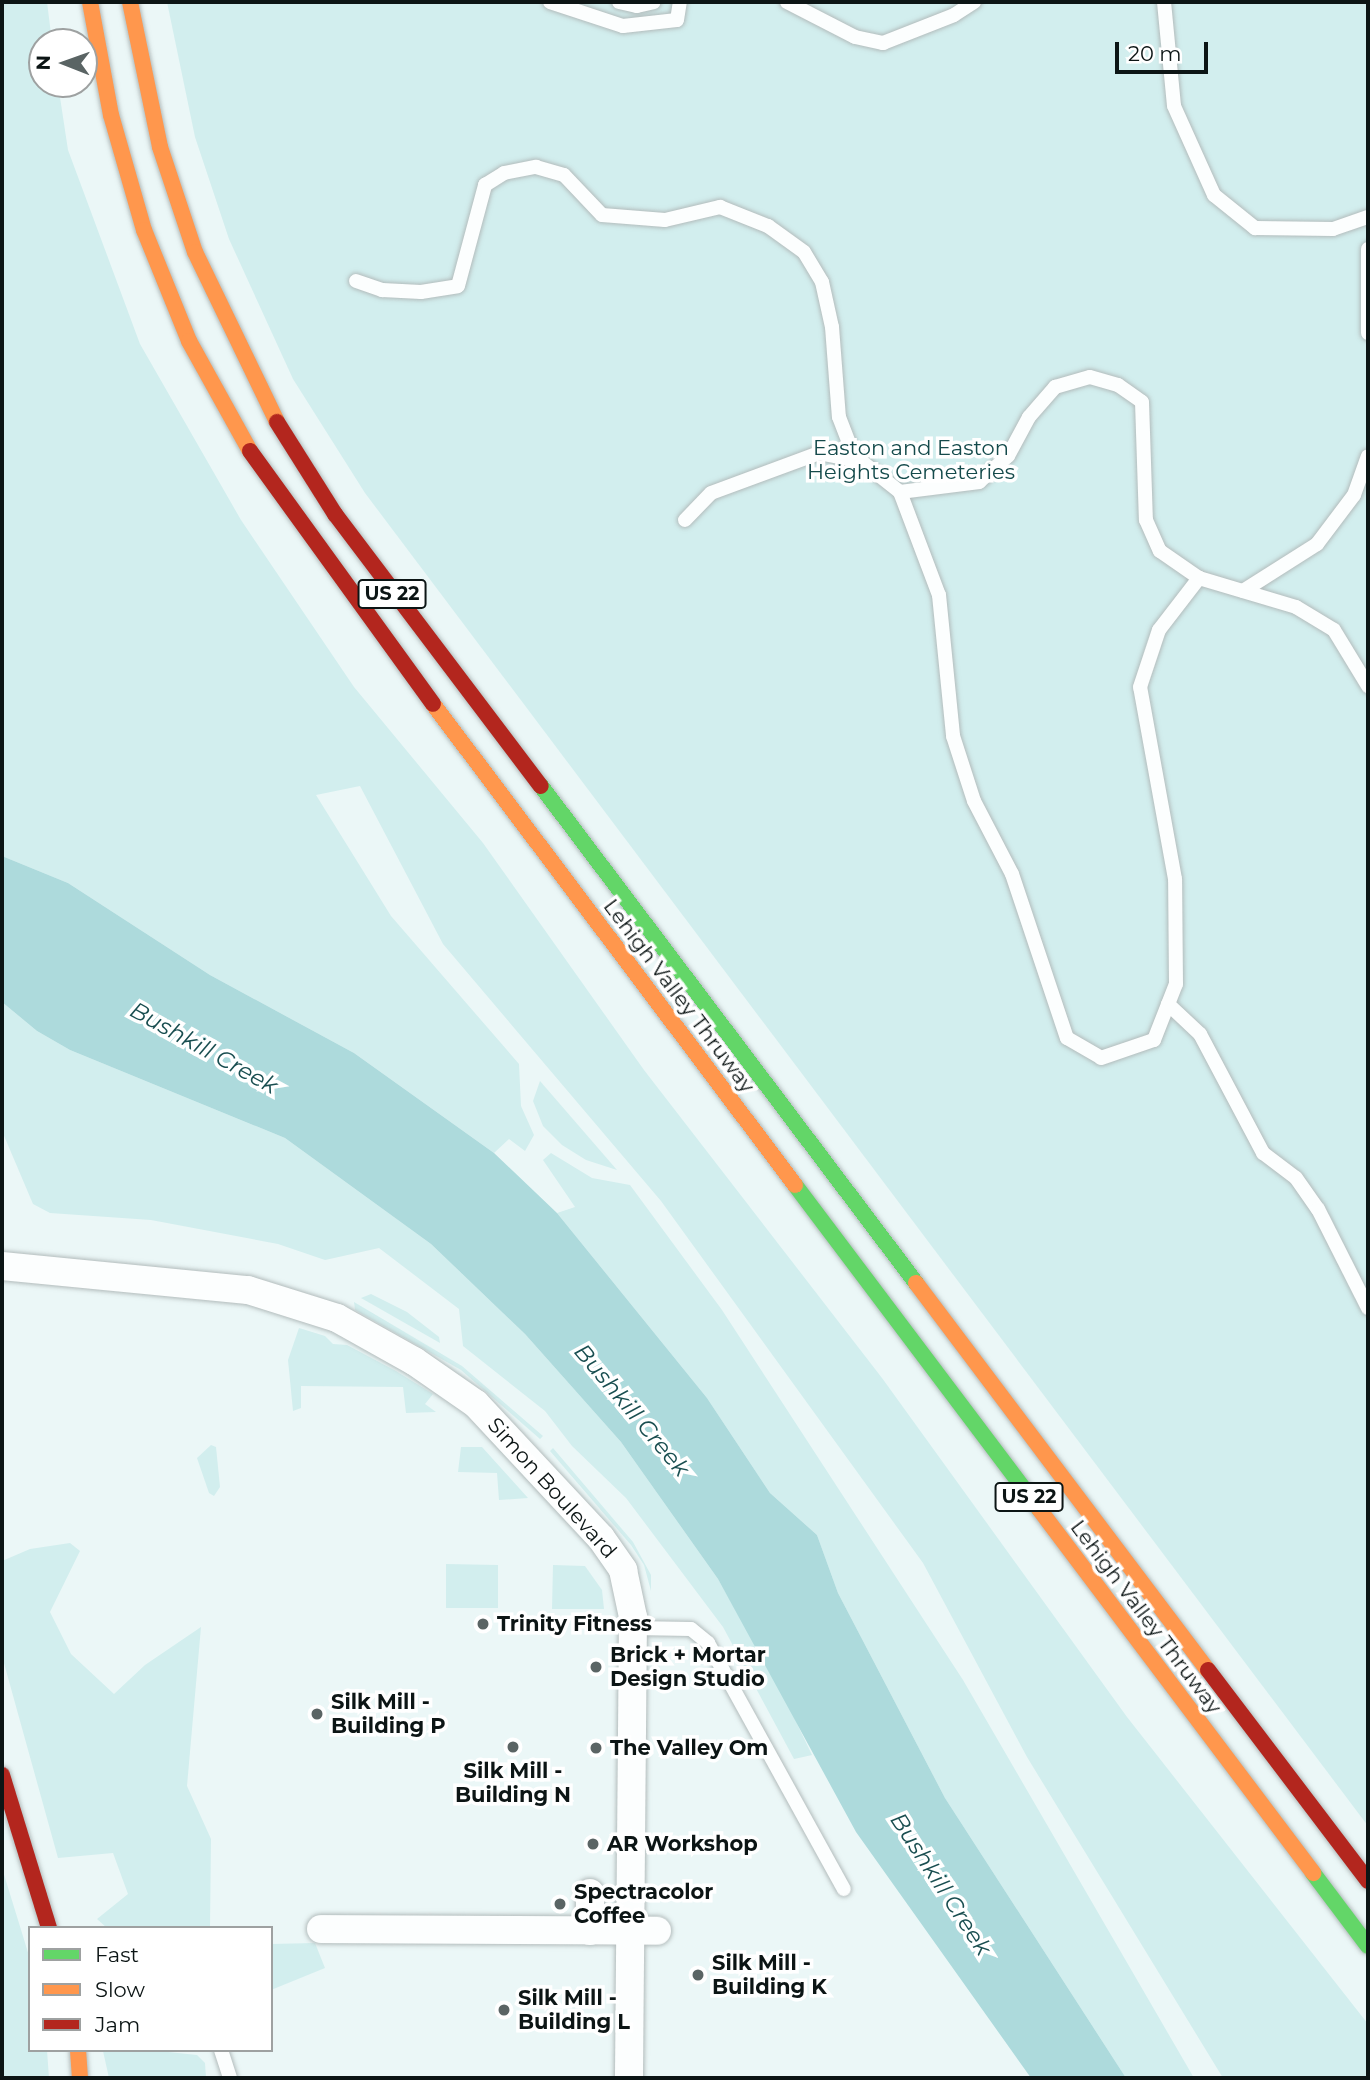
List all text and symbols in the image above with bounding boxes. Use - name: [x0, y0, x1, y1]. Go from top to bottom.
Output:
- north arrow: [28, 28, 98, 98]
- scale bar: [1118, 28, 1211, 72]
- text: 20 m: [1128, 41, 1182, 66]
- text: N: [32, 55, 55, 71]
- park label: Easton and Easton Heights Cemeteries: [807, 435, 1015, 485]
- road number: US 22: [357, 579, 427, 610]
- street label: Lehigh Valley Thruway: [598, 894, 760, 1098]
- water label: Bushkill Creek: [125, 996, 283, 1100]
- water label: Bushkill Creek: [568, 1338, 696, 1482]
- street label: Simon Boulevard: [482, 1412, 622, 1564]
- road number: US 22: [994, 1482, 1064, 1512]
- street label: Lehigh Valley Thruway: [1065, 1515, 1227, 1719]
- place label: Trinity Fitness: [497, 1611, 652, 1637]
- marker: Trinity Fitness: [475, 1616, 491, 1632]
- place label: Brick + Mortar Design Studio: [610, 1642, 766, 1692]
- marker: Brick + Mortar Design Studio: [588, 1659, 604, 1675]
- place label: Silk Mill - Building P: [331, 1689, 446, 1739]
- marker: Silk Mill - Building P: [309, 1706, 325, 1722]
- place label: The Valley Om: [610, 1735, 768, 1761]
- marker: Silk Mill - Building N: [505, 1739, 521, 1755]
- marker: The Valley Om: [588, 1740, 604, 1756]
- place label: Silk Mill - Building N: [455, 1758, 571, 1808]
- water label: Bushkill Creek: [885, 1807, 997, 1961]
- place label: AR Workshop: [607, 1831, 758, 1857]
- marker: AR Workshop: [585, 1836, 601, 1852]
- place label: Spectracolor Coffee: [574, 1879, 713, 1929]
- marker: Spectracolor Coffee: [552, 1896, 568, 1912]
- legend: [28, 1926, 273, 2052]
- text: Fast: [95, 1942, 139, 1967]
- place label: Silk Mill - Building K: [712, 1950, 827, 2000]
- marker: Silk Mill - Building K: [690, 1967, 706, 1983]
- text: Slow: [95, 1977, 145, 2002]
- place label: Silk Mill - Building L: [518, 1985, 630, 2035]
- marker: Silk Mill - Building L: [496, 2002, 512, 2018]
- text: Jam: [95, 2012, 140, 2037]

